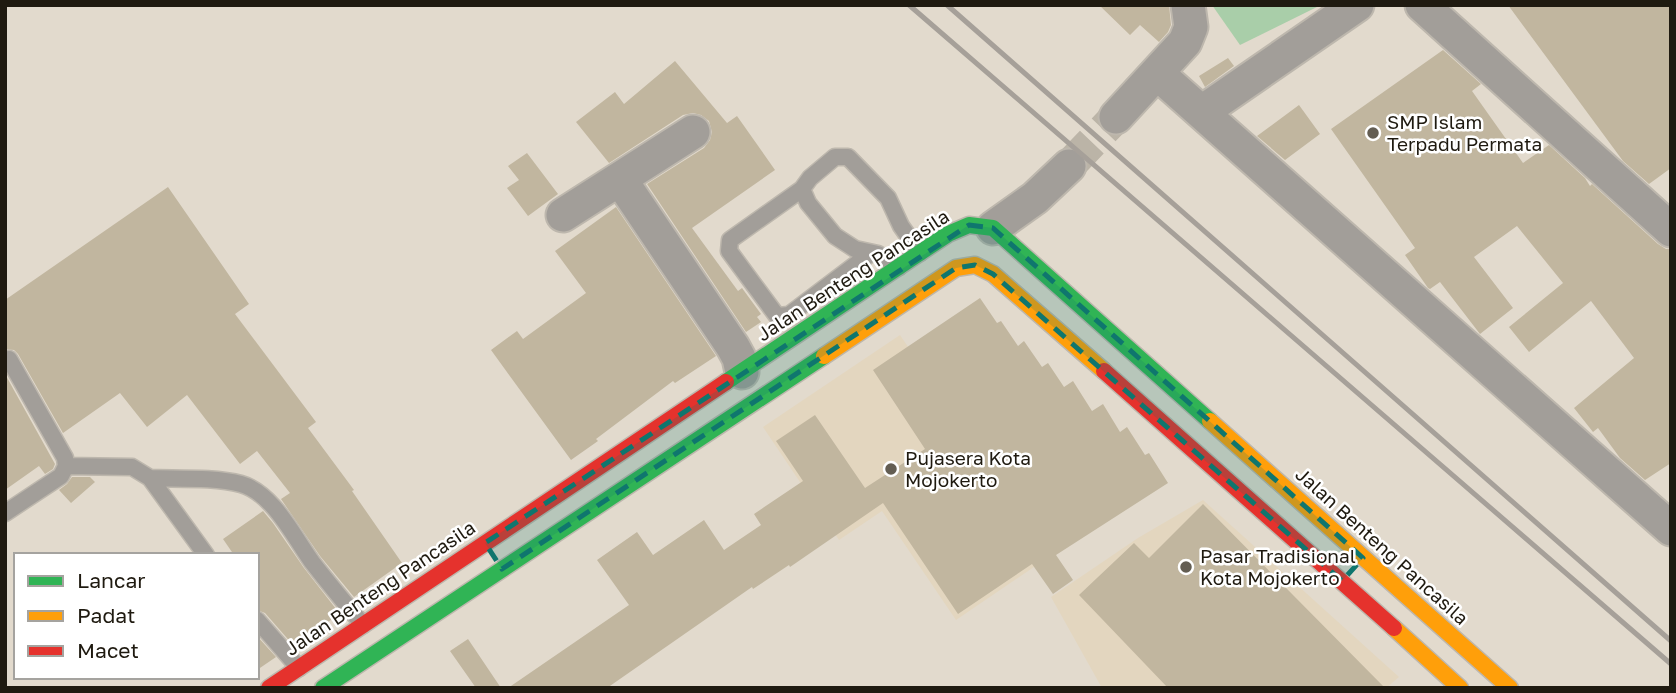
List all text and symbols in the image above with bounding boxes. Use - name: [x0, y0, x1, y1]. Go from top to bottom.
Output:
- place label: SMP Islam Terpadu Permata: [1387, 110, 1542, 155]
- marker: SMP Islam Terpadu Permata: [1365, 125, 1381, 141]
- street label: Jalan Benteng Pancasila: [752, 204, 953, 345]
- place label: Pujasera Kota Mojokerto: [905, 446, 1031, 491]
- marker: Pujasera Kota Mojokerto: [883, 461, 899, 477]
- street label: Jalan Benteng Pancasila: [1291, 462, 1473, 629]
- street label: Jalan Benteng Pancasila: [280, 515, 479, 660]
- place label: Pasar Tradisional Kota Mojokerto: [1200, 544, 1356, 589]
- legend: [14, 553, 259, 679]
- marker: Pasar Tradisional Kota Mojokerto: [1178, 559, 1194, 575]
- text: Lancar: [77, 567, 145, 593]
- text: Padat: [77, 602, 135, 628]
- text: Macet: [77, 637, 139, 663]

